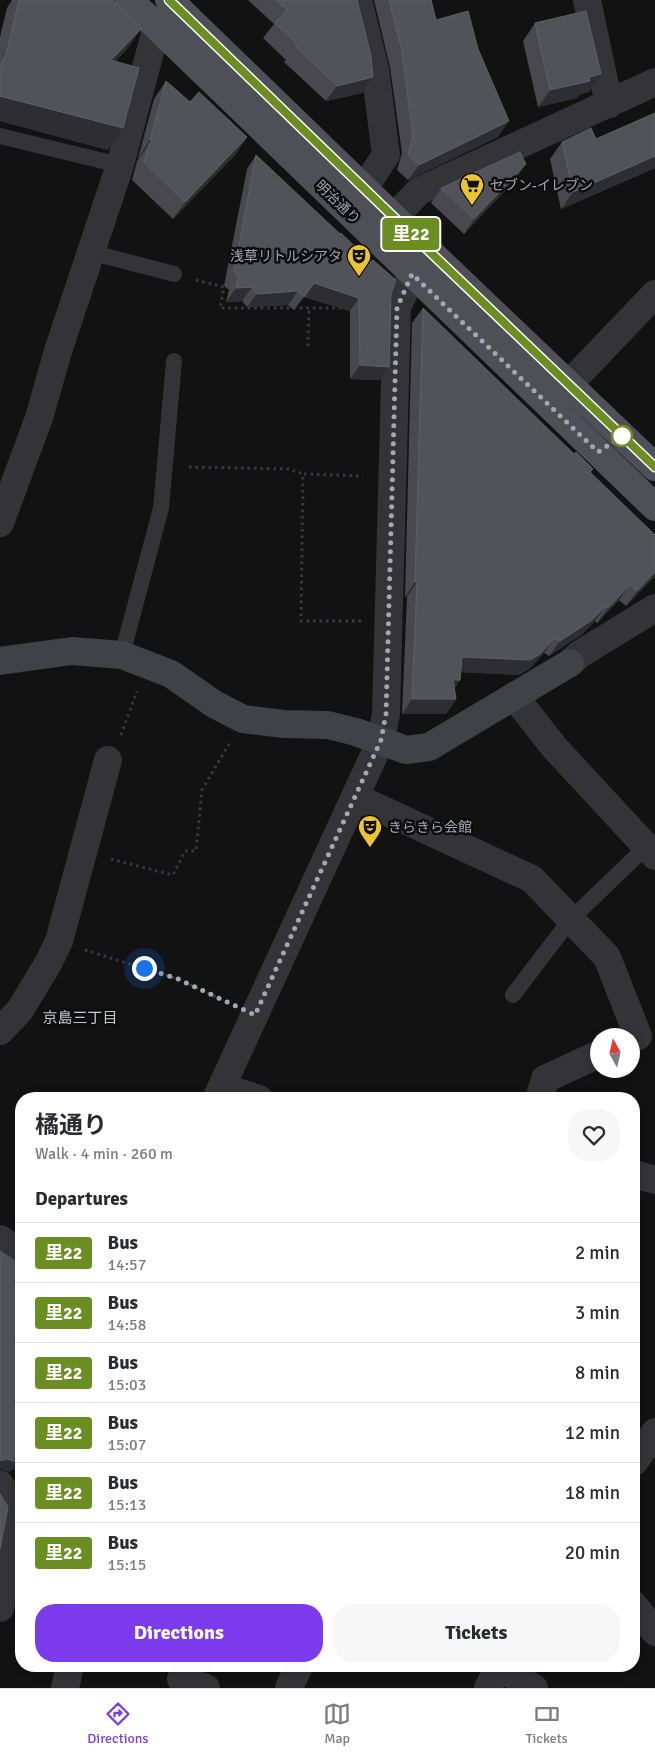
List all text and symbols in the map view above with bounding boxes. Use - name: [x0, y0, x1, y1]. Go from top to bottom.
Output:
- supermarket icon: セブン-イレブン: [459, 172, 485, 206]
- street label: 明治通り: [312, 177, 364, 228]
- place label: セブン-イレブン: [490, 177, 593, 194]
- line badge: 里22: [382, 218, 440, 250]
- text: 里22: [392, 223, 430, 245]
- theatre icon: 浅草リトルシアタ: [346, 243, 372, 277]
- place label: 浅草リトルシアタ: [230, 248, 342, 265]
- unlabelled marker: [611, 425, 633, 447]
- theatre icon: きらきら会館: [357, 814, 383, 848]
- place label: きらきら会館: [388, 819, 472, 836]
- your location: [132, 956, 157, 981]
- district label: 京島三丁目: [42, 1009, 118, 1027]
- north arrow: [590, 1028, 640, 1078]
- map controls: [590, 1028, 640, 1078]
- button: heart: [568, 1109, 620, 1161]
- text: 橘通り: [35, 1110, 107, 1140]
- text: Walk · 4 min · 260 m: [35, 1144, 173, 1164]
- text: Departures: [35, 1187, 128, 1211]
- text: Bus: [107, 1231, 138, 1255]
- text: 2 min: [575, 1241, 620, 1265]
- text: 里22: [45, 1242, 82, 1264]
- text: 14:57: [107, 1255, 146, 1275]
- text: Bus: [107, 1291, 138, 1315]
- text: 3 min: [575, 1301, 620, 1325]
- text: 里22: [45, 1302, 82, 1324]
- text: 14:58: [107, 1315, 146, 1335]
- text: Bus: [107, 1351, 138, 1375]
- text: 8 min: [575, 1361, 620, 1385]
- text: 里22: [45, 1362, 82, 1384]
- text: 15:03: [107, 1375, 146, 1395]
- text: Bus: [107, 1411, 138, 1435]
- text: 12 min: [565, 1421, 620, 1445]
- text: 里22: [45, 1422, 82, 1444]
- text: 15:07: [107, 1435, 146, 1455]
- text: Bus: [107, 1471, 138, 1495]
- text: 18 min: [565, 1481, 620, 1505]
- text: 里22: [45, 1482, 82, 1504]
- text: 15:13: [107, 1495, 146, 1515]
- text: Bus: [107, 1531, 138, 1555]
- text: 20 min: [565, 1541, 620, 1565]
- text: 里22: [45, 1542, 82, 1564]
- text: 15:15: [107, 1555, 146, 1575]
- button: Directions: [35, 1604, 323, 1662]
- button: Tickets: [333, 1604, 620, 1662]
- tab: Directions: [87, 1700, 149, 1747]
- tab: Map: [323, 1700, 351, 1747]
- tab: Tickets: [526, 1700, 568, 1747]

